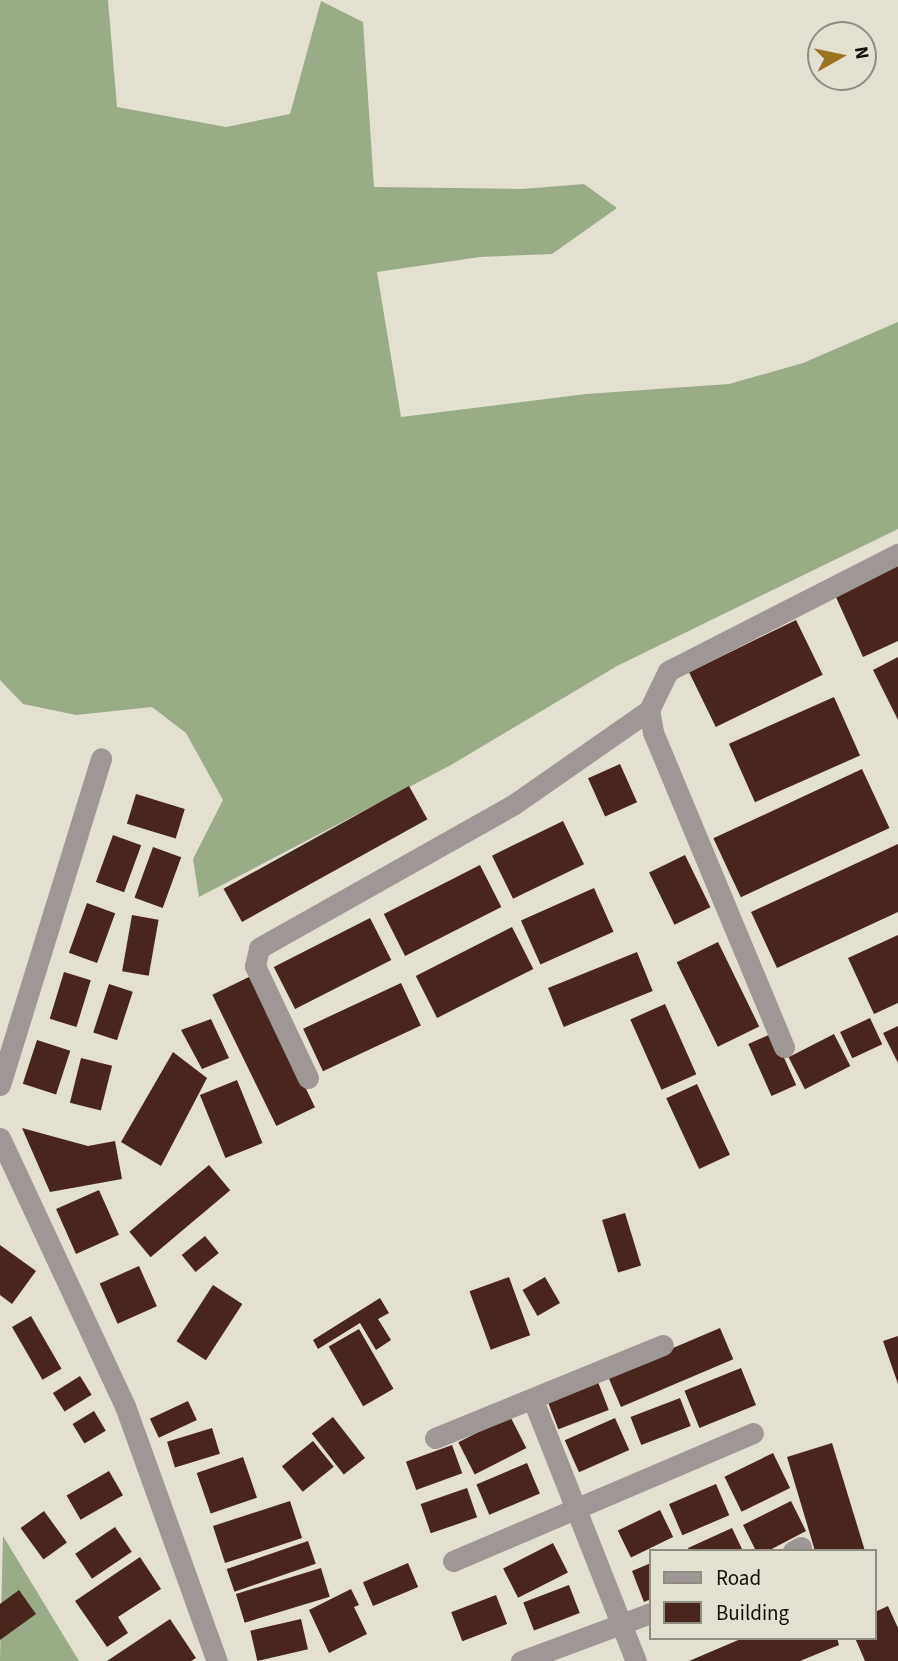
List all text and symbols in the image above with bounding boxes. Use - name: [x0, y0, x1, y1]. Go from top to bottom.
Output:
- north arrow: [807, 21, 877, 91]
- text: N: [847, 45, 876, 61]
- legend: [650, 1549, 877, 1640]
- text: Road: [716, 1563, 761, 1593]
- text: Building: [716, 1598, 789, 1628]

